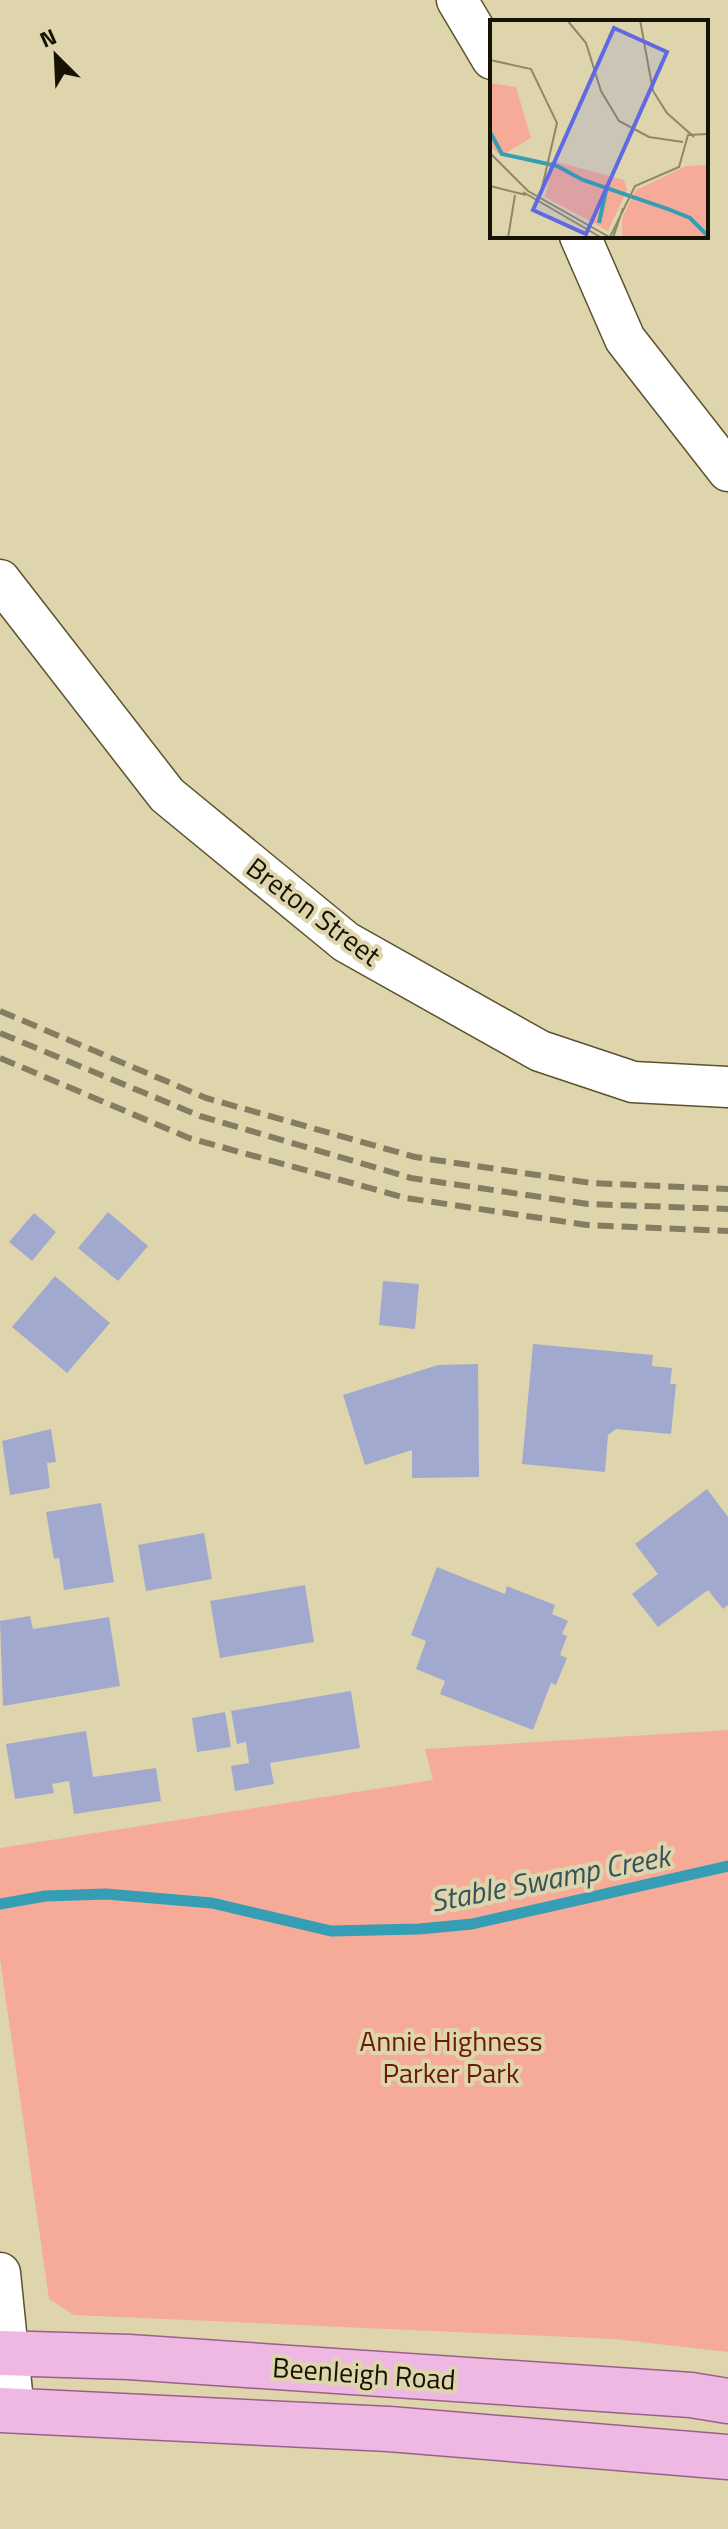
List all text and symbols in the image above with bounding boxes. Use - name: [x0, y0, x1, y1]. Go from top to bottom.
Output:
- north arrow: [16, 16, 96, 96]
- text: N: [34, 19, 62, 56]
- inset map: [490, 20, 708, 238]
- street label: Breton Street: [238, 846, 390, 976]
- water label: Stable Swamp Creek: [426, 1832, 677, 1924]
- park label: Annie Highness Parker Park: [360, 2019, 542, 2094]
- street label: Beenleigh Road: [271, 2345, 457, 2401]

